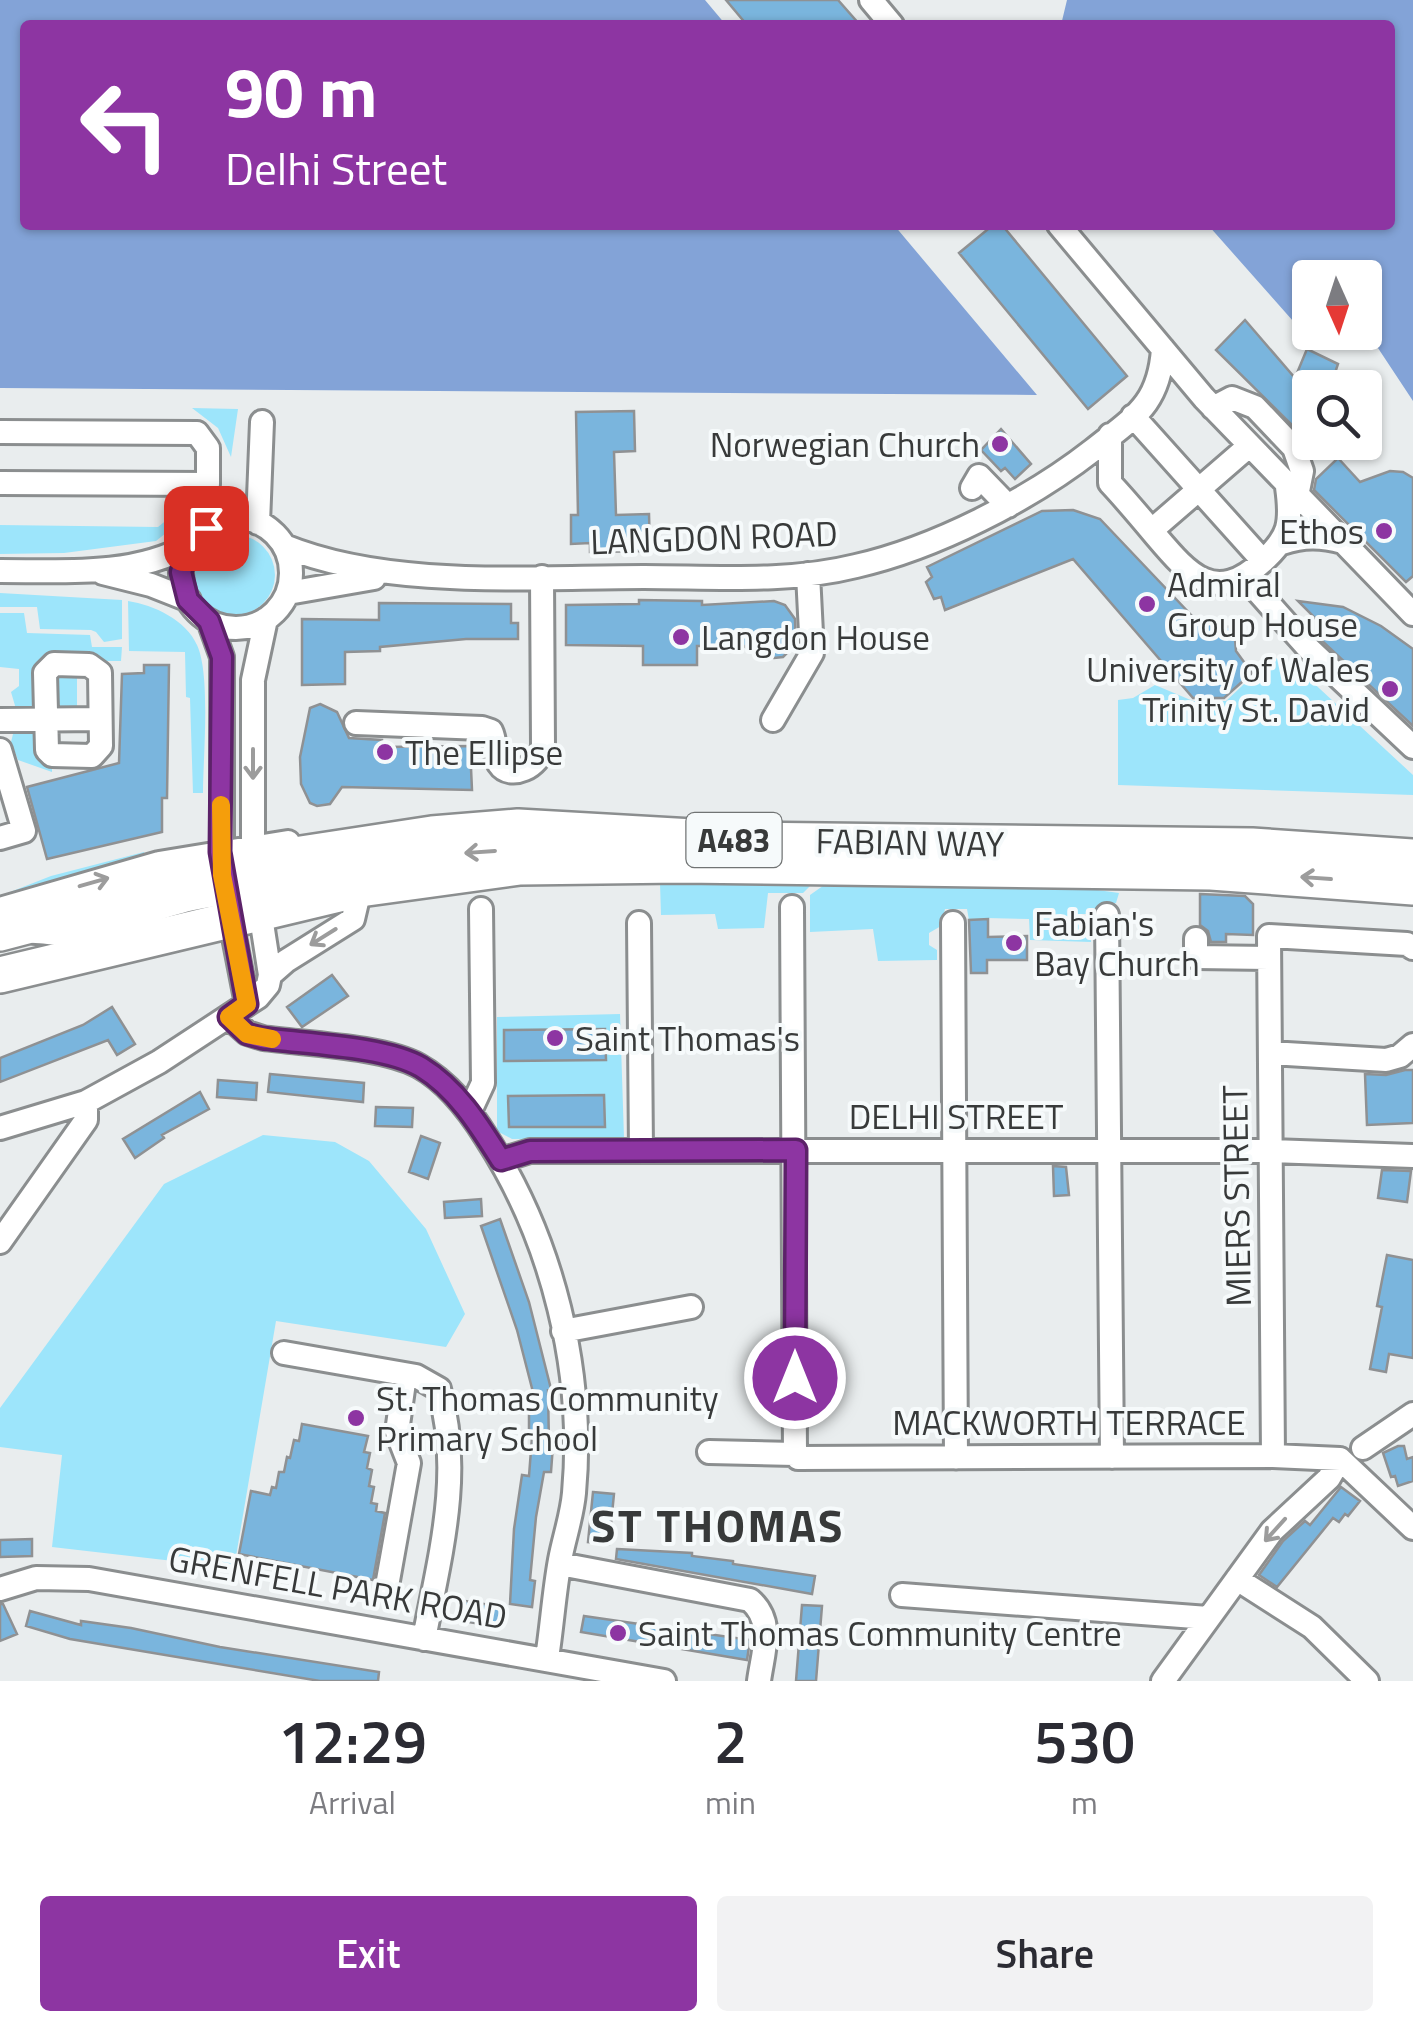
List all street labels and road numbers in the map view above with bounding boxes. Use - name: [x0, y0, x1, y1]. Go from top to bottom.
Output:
- street label: LANGDON ROAD: [589, 506, 839, 568]
- road number: A483: [686, 813, 782, 867]
- street label: FABIAN WAY: [815, 813, 1005, 871]
- street label: MIERS STREET: [1207, 1085, 1265, 1307]
- street label: DELHI STREET: [849, 1089, 1063, 1143]
- street label: MACKWORTH TERRACE: [892, 1395, 1246, 1449]
- street label: GRENFELL PARK ROAD: [165, 1531, 511, 1643]

